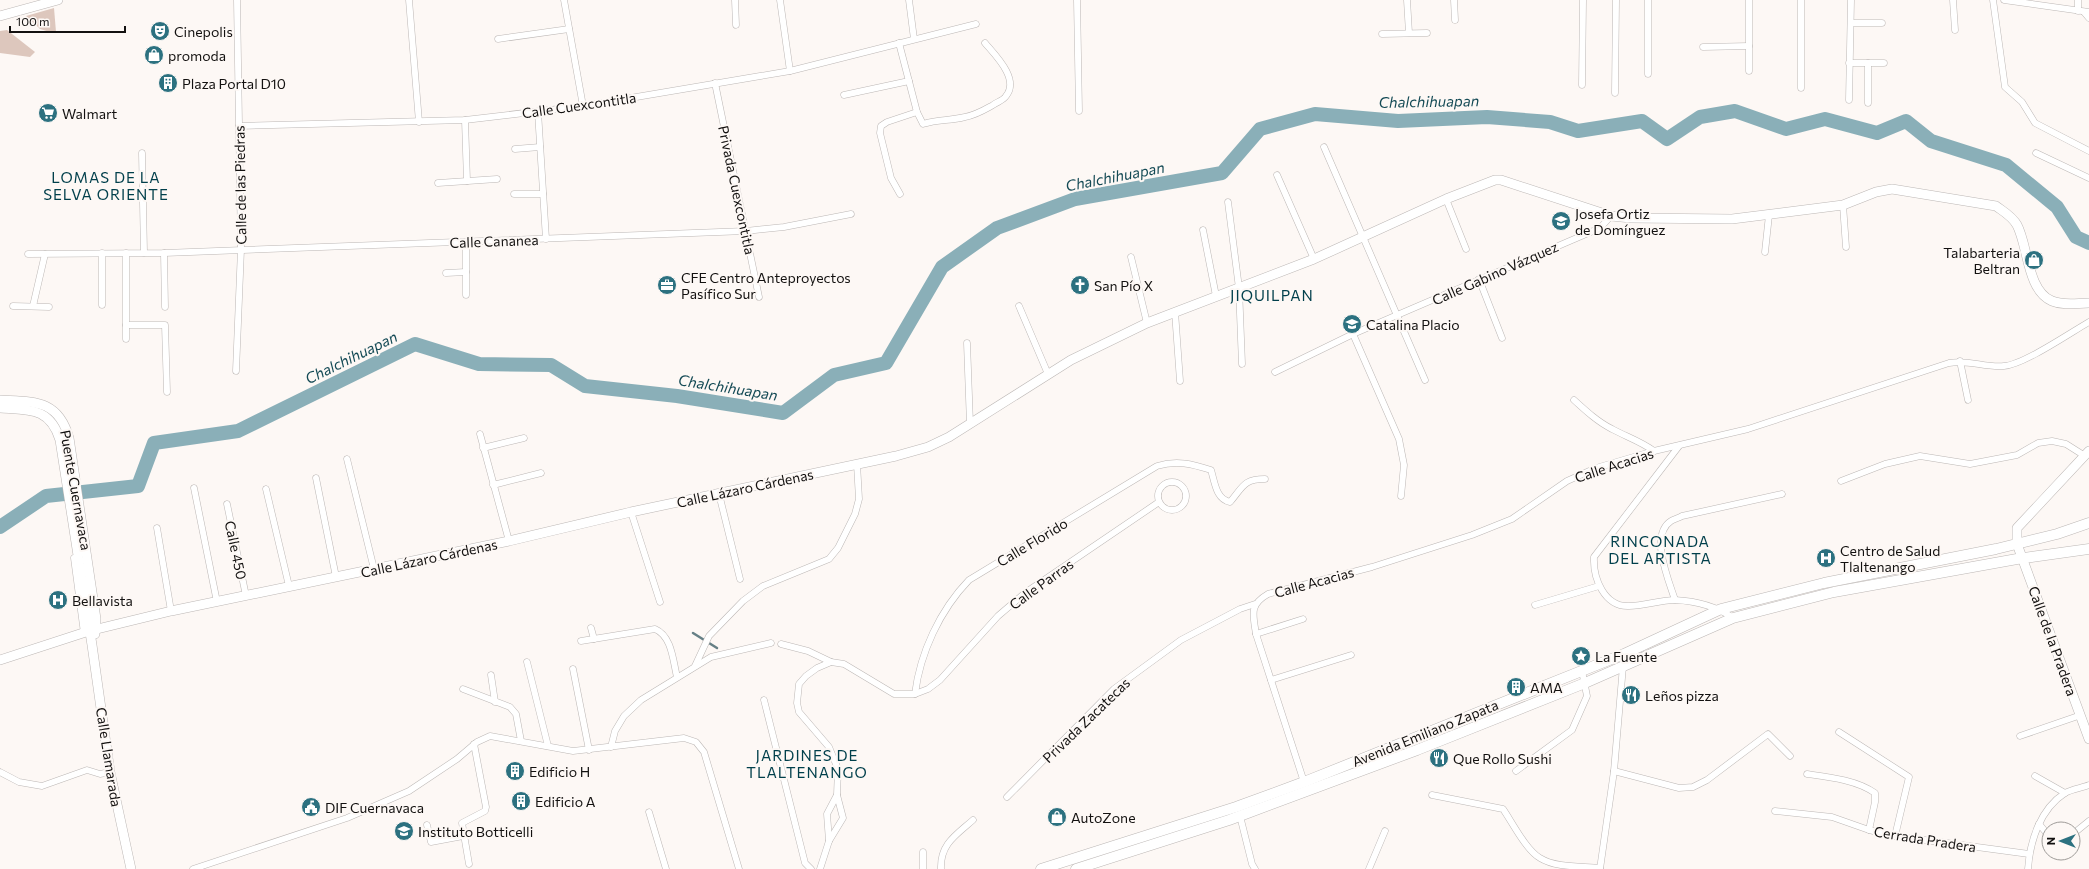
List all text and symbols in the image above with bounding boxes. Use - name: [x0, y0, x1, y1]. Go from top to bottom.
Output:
- scale bar: [10, 8, 125, 34]
- text: 100 m: [16, 14, 50, 28]
- theatre icon: Cinepolis: [149, 20, 171, 42]
- place label: Cinepolis: [174, 23, 233, 40]
- shop icon: promoda: [143, 44, 165, 66]
- place label: promoda: [168, 47, 226, 64]
- building icon: Plaza Portal D10: [157, 72, 179, 94]
- place label: Plaza Portal D10: [182, 75, 286, 92]
- street label: Calle Cuexcontitla: [521, 89, 637, 121]
- water label: Chalchihuapan: [1379, 91, 1479, 111]
- supermarket icon: Walmart: [37, 102, 59, 124]
- place label: Walmart: [62, 105, 118, 122]
- street label: Privada Cuexcontitla: [715, 124, 759, 256]
- street label: Calle de las Piedras: [230, 125, 250, 245]
- water label: Chalchihuapan: [1064, 158, 1166, 194]
- district label: LOMAS DE LA SELVA ORIENTE: [43, 168, 169, 203]
- place label: Josefa Ortiz de Domínguez: [1575, 205, 1665, 238]
- school or university icon: Josefa Ortiz de Domínguez: [1550, 210, 1572, 232]
- street label: Calle Cananea: [449, 231, 539, 251]
- street label: Calle Gabino Vázquez: [1429, 238, 1561, 308]
- place label: Talabarteria Beltran: [1943, 244, 2020, 277]
- shop icon: Talabarteria Beltran: [2023, 249, 2045, 271]
- place label: CFE Centro Anteproyectos Pasífico Sur: [681, 269, 851, 302]
- office icon: CFE Centro Anteproyectos Pasífico Sur: [656, 274, 678, 296]
- church icon: San Pío X: [1069, 274, 1091, 296]
- place label: San Pío X: [1094, 277, 1153, 294]
- district label: JIQUILPAN: [1230, 286, 1314, 304]
- school or university icon: Catalina Placio: [1341, 313, 1363, 335]
- place label: Catalina Placio: [1366, 316, 1460, 333]
- water label: Chalchihuapan: [302, 327, 400, 387]
- water label: Chalchihuapan: [677, 370, 779, 404]
- street label: Puente Cuernavaca: [57, 428, 95, 552]
- street label: Calle Acacias: [1572, 444, 1656, 486]
- street label: Calle Lázaro Cárdenas: [675, 465, 815, 511]
- street label: Calle Florido: [993, 514, 1071, 570]
- street label: Calle 450: [221, 519, 251, 581]
- district label: RINCONADA DEL ARTISTA: [1608, 532, 1712, 567]
- street label: Calle Lázaro Cárdenas: [359, 535, 499, 581]
- place label: Centro de Salud Tlaltenango: [1840, 542, 1940, 575]
- hospital icon: Centro de Salud Tlaltenango: [1815, 547, 1837, 569]
- street label: Calle Parras: [1006, 555, 1076, 613]
- street label: Calle Acacias: [1272, 563, 1356, 601]
- street label: Calle de la Pradera: [2025, 584, 2081, 698]
- hospital icon: Bellavista: [47, 589, 69, 611]
- place label: Bellavista: [72, 592, 133, 609]
- place icon: La Fuente: [1570, 645, 1592, 667]
- place label: La Fuente: [1595, 648, 1657, 665]
- street label: Privada Zacatecas: [1039, 674, 1133, 766]
- building icon: AMA: [1505, 676, 1527, 698]
- place label: AMA: [1530, 679, 1563, 696]
- restaurant icon: Leños pizza: [1620, 684, 1642, 706]
- place label: Leños pizza: [1645, 687, 1719, 704]
- street label: Avenida Emiliano Zapata: [1349, 696, 1501, 770]
- street label: Calle Llamarada: [93, 706, 125, 808]
- district label: JARDINES DE TLALTENANGO: [746, 746, 868, 781]
- restaurant icon: Que Rollo Sushi: [1428, 747, 1450, 769]
- place label: Que Rollo Sushi: [1453, 750, 1552, 767]
- building icon: Edificio H: [504, 760, 526, 782]
- place label: Edificio H: [529, 763, 590, 780]
- building icon: Edificio A: [510, 790, 532, 812]
- place label: Edificio A: [535, 793, 596, 810]
- public building icon: DIF Cuernavaca: [300, 796, 322, 818]
- place label: DIF Cuernavaca: [325, 799, 424, 816]
- shop icon: AutoZone: [1046, 806, 1068, 828]
- place label: AutoZone: [1071, 809, 1136, 826]
- school or university icon: Instituto Botticelli: [393, 820, 415, 842]
- north arrow: [2041, 821, 2081, 861]
- place label: Instituto Botticelli: [418, 823, 533, 840]
- street label: Cerrada Pradera: [1873, 823, 1977, 855]
- text: N: [2044, 837, 2057, 845]

